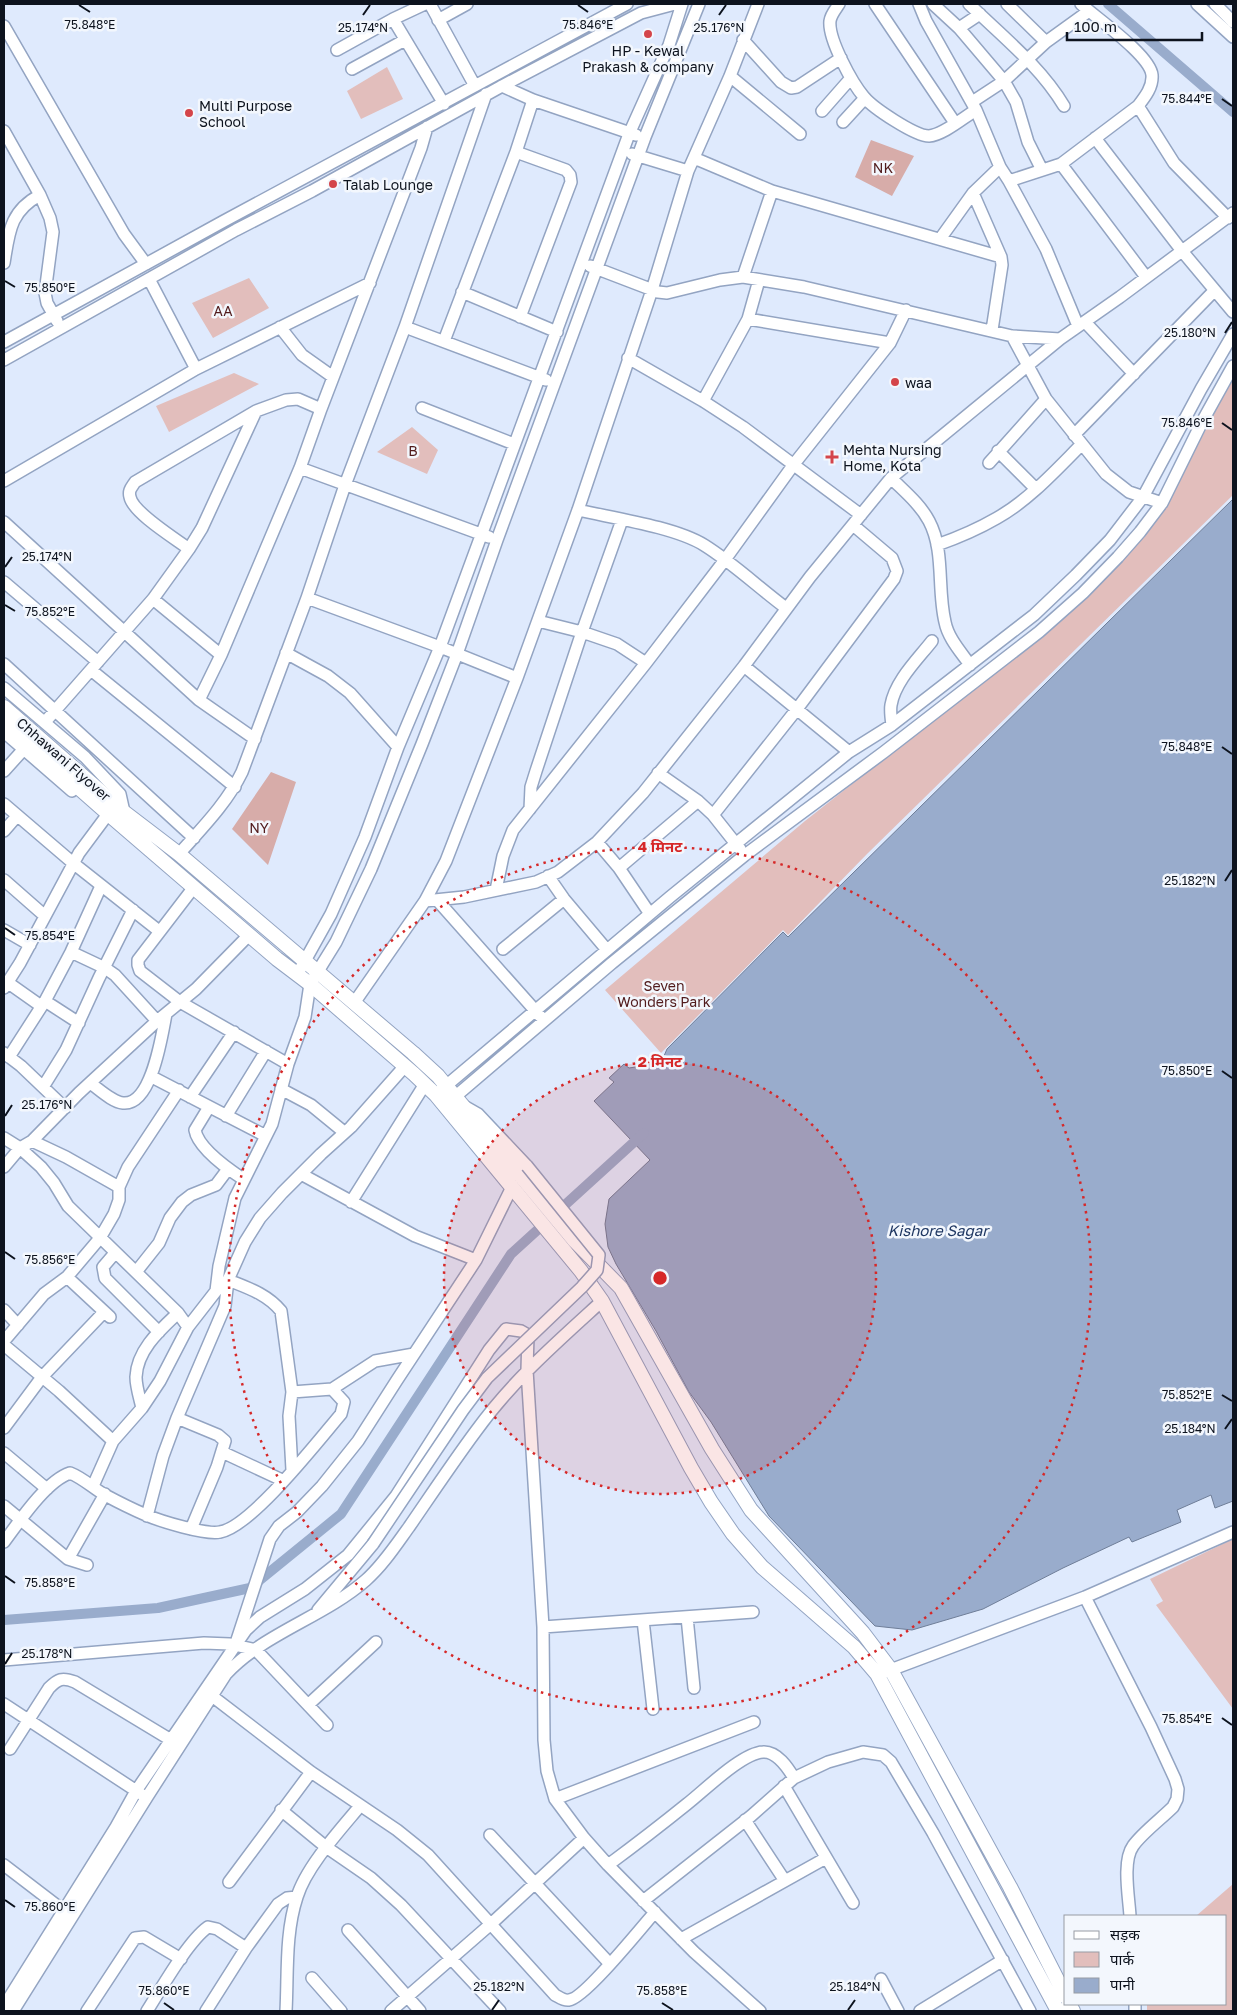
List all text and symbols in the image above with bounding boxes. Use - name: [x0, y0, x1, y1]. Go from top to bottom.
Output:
- scale bar: [1067, 10, 1202, 42]
- text: 75.848°E: [65, 17, 115, 32]
- text: 75.846°E: [563, 17, 613, 32]
- text: 100 m: [1074, 17, 1117, 35]
- text: 25.174°N: [338, 20, 388, 35]
- text: 25.176°N: [694, 20, 744, 35]
- marker: HP - Kewal Prakash & company: [642, 28, 654, 40]
- place label: HP - Kewal Prakash & company: [582, 42, 714, 75]
- text: 75.844°E: [1162, 91, 1212, 106]
- place label: Multi Purpose School: [199, 97, 292, 130]
- marker: Multi Purpose School: [183, 107, 195, 119]
- park label: NK: [873, 159, 893, 176]
- place label: Talab Lounge: [343, 176, 433, 193]
- marker: Talab Lounge: [327, 178, 339, 190]
- text: 75.850°E: [25, 280, 75, 295]
- park label: AA: [213, 302, 233, 319]
- text: 25.180°N: [1164, 325, 1216, 340]
- place label: waa: [905, 374, 932, 391]
- marker: waa: [889, 376, 901, 388]
- text: 75.846°E: [1162, 415, 1212, 430]
- place label: Mehta Nursing Home, Kota: [843, 441, 942, 474]
- park label: B: [408, 442, 418, 459]
- marker: Mehta Nursing Home, Kota: [825, 450, 839, 464]
- text: 25.174°N: [22, 549, 72, 564]
- text: 75.852°E: [25, 604, 75, 619]
- street label: Chhawani Flyover: [14, 714, 115, 805]
- text: 75.848°E: [1162, 739, 1212, 754]
- park label: NY: [249, 819, 269, 836]
- text: 4 मिनट: [638, 837, 683, 855]
- text: 25.182°N: [1164, 873, 1216, 888]
- text: 75.854°E: [25, 928, 75, 943]
- park label: Seven Wonders Park: [617, 977, 711, 1010]
- text: 2 मिनट: [638, 1052, 683, 1070]
- text: 75.850°E: [1162, 1063, 1212, 1078]
- text: 25.176°N: [22, 1097, 72, 1112]
- water label: Kishore Sagar: [888, 1221, 990, 1240]
- text: 75.856°E: [25, 1252, 75, 1267]
- centre of rings: [651, 1269, 669, 1287]
- text: 75.852°E: [1162, 1387, 1212, 1402]
- text: 25.184°N: [1164, 1421, 1216, 1436]
- text: 75.858°E: [25, 1575, 75, 1590]
- text: 25.178°N: [22, 1646, 72, 1661]
- text: 75.854°E: [1162, 1711, 1212, 1726]
- text: 75.860°E: [25, 1899, 75, 1914]
- legend: [1064, 1915, 1227, 2005]
- text: सड़क: [1110, 1925, 1140, 1943]
- text: पार्क: [1110, 1950, 1134, 1968]
- text: पानी: [1110, 1975, 1136, 1993]
- text: 25.182°N: [473, 1979, 525, 1994]
- text: 25.184°N: [829, 1979, 881, 1994]
- text: 75.860°E: [139, 1983, 189, 1998]
- text: 75.858°E: [637, 1983, 687, 1998]

